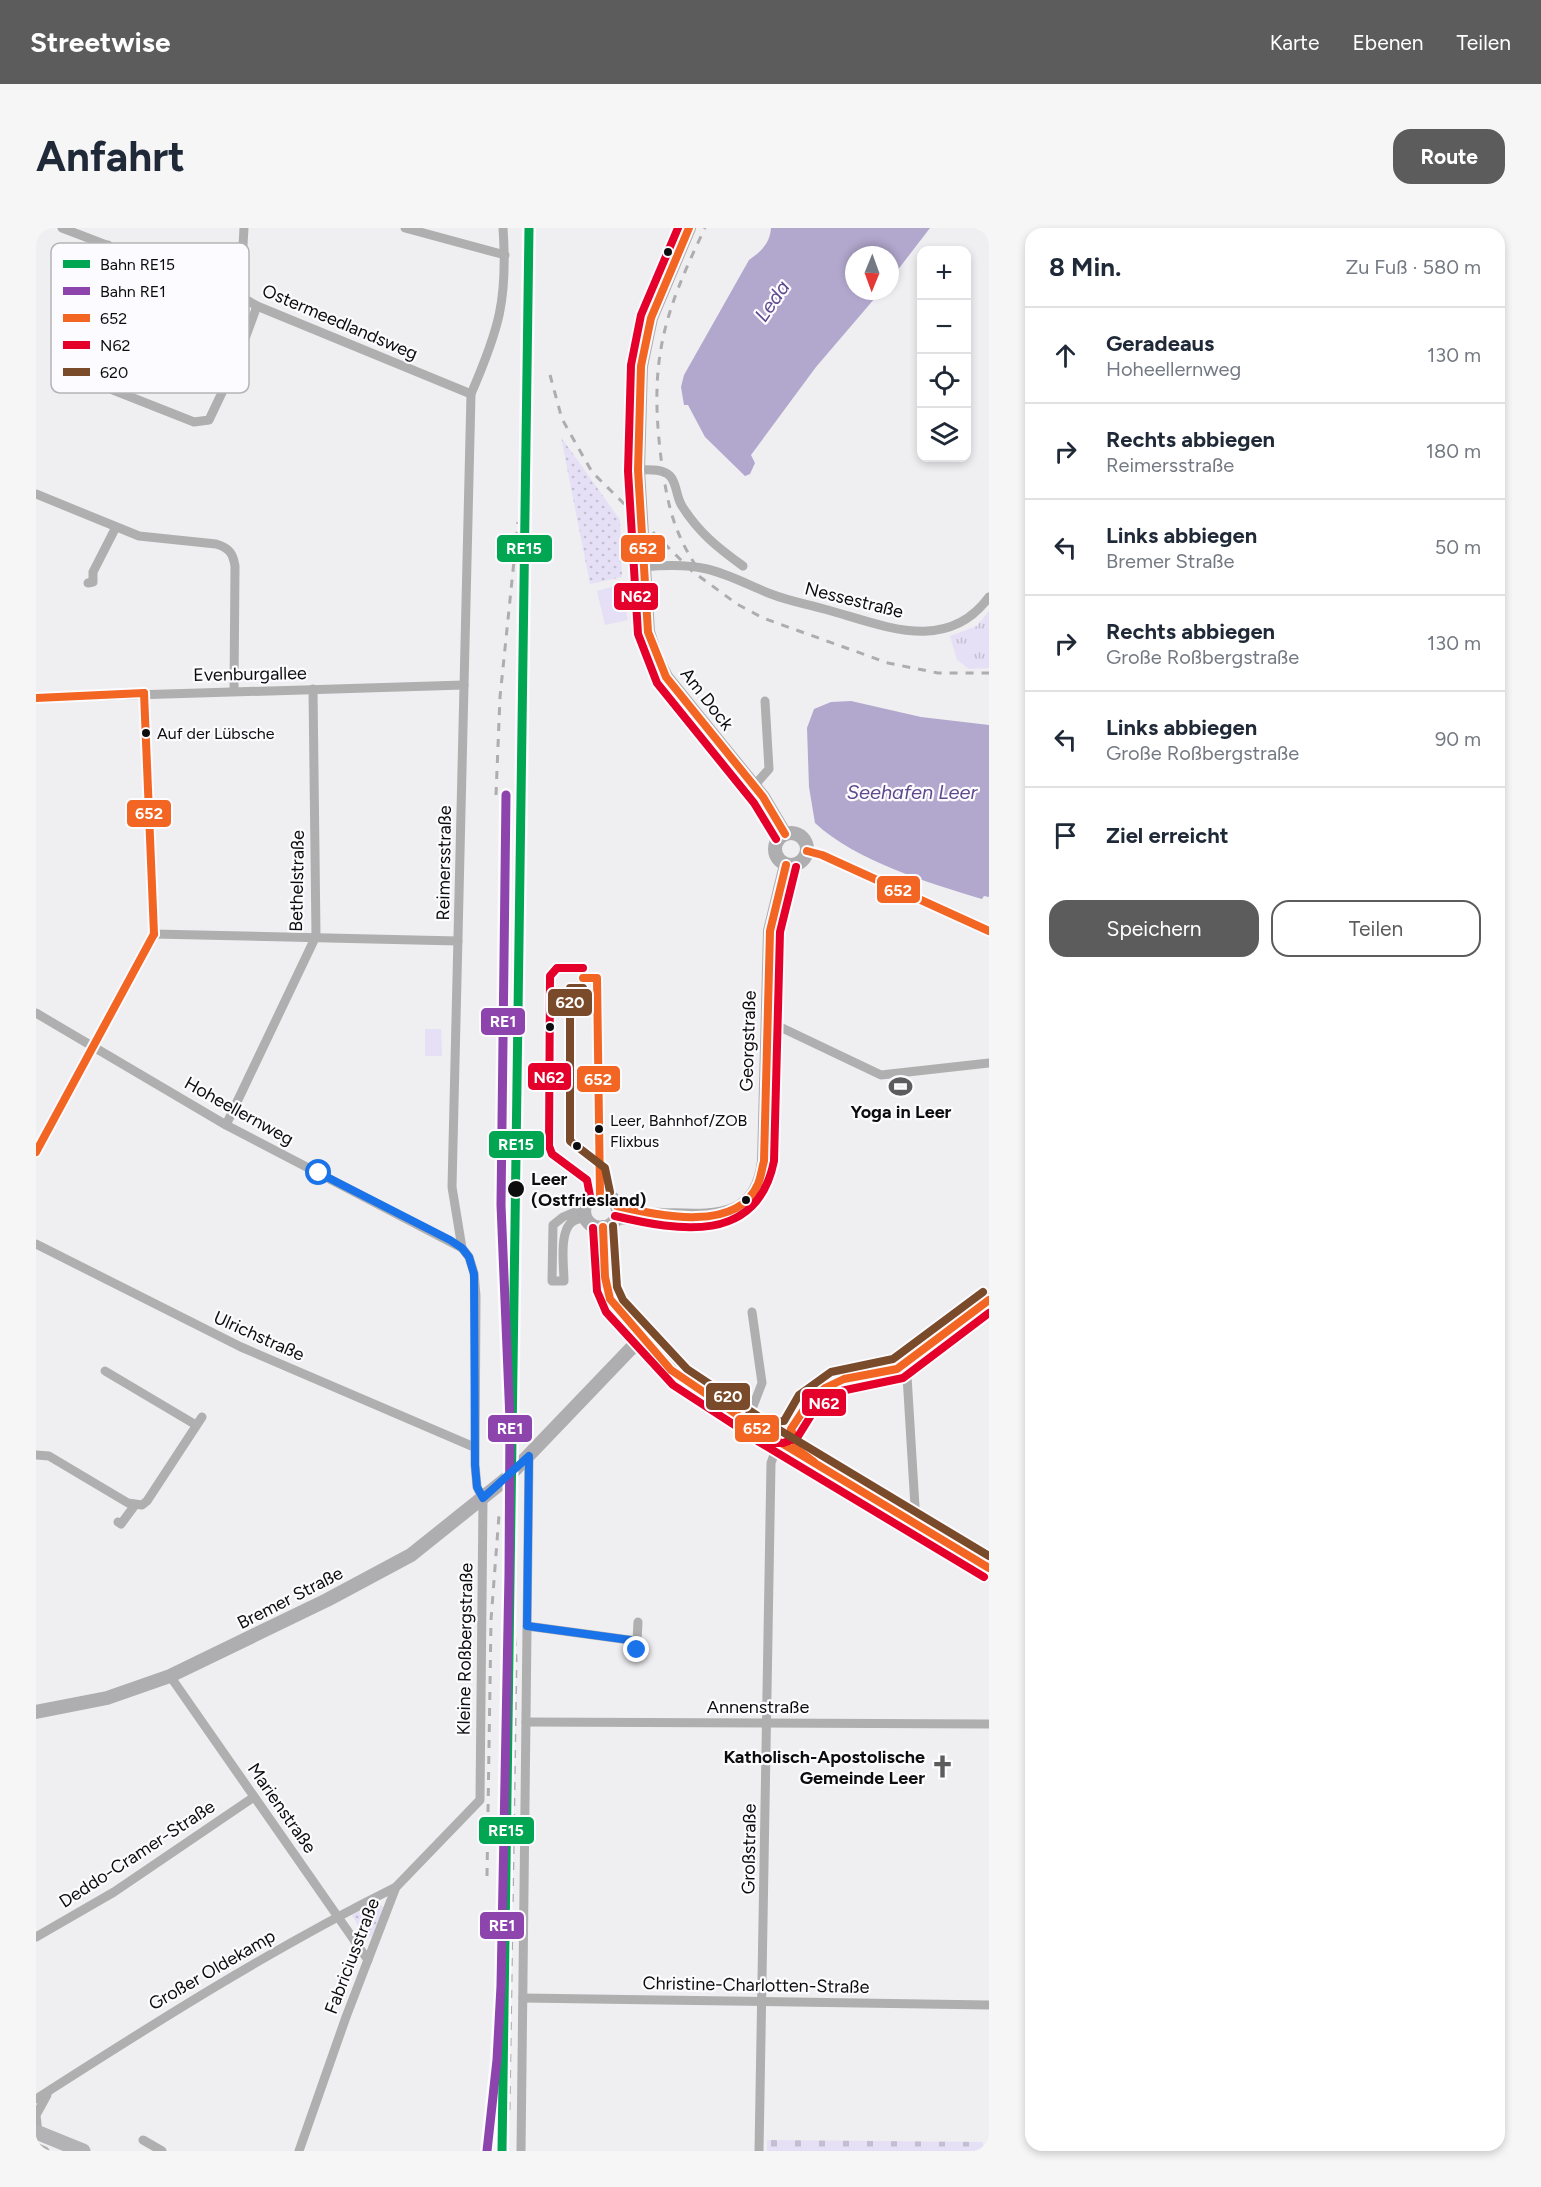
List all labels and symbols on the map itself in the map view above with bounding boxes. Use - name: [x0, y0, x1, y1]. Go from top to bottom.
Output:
- legend: [51, 243, 249, 393]
- unlabelled marker: [662, 246, 674, 258]
- north arrow: [845, 246, 899, 300]
- text: Bahn RE15: [100, 255, 175, 274]
- water label: Leda: [749, 276, 795, 326]
- street label: Ostermeedlandsweg: [259, 279, 421, 365]
- text: Bahn RE1: [100, 282, 166, 301]
- text: 652: [100, 309, 127, 328]
- text: N62: [100, 336, 130, 355]
- text: 620: [100, 363, 128, 382]
- line badge: RE15: [496, 534, 553, 563]
- line badge: 652: [620, 534, 666, 563]
- text: RE15: [506, 539, 542, 558]
- text: 652: [629, 539, 657, 558]
- street label: Nessestraße: [802, 577, 906, 623]
- line badge: N62: [613, 582, 659, 611]
- text: N62: [621, 587, 651, 606]
- street label: Evenburgallee: [193, 662, 307, 686]
- street label: Am Dock: [676, 663, 738, 735]
- place label: Auf der Lübsche: [157, 724, 275, 743]
- marker: Auf der Lübsche: [140, 727, 152, 739]
- water label: Seehafen Leer: [847, 780, 978, 804]
- line badge: 652: [126, 799, 172, 828]
- text: 652: [135, 804, 163, 823]
- street label: Reimersstraße: [432, 805, 456, 921]
- street label: Bethelstraße: [285, 830, 309, 932]
- line badge: 652: [876, 875, 921, 904]
- text: 652: [884, 881, 912, 900]
- line badge: 620: [547, 988, 593, 1017]
- street label: Georgstraße: [735, 990, 761, 1092]
- text: 620: [556, 993, 584, 1012]
- line badge: RE1: [480, 1007, 526, 1036]
- text: RE1: [490, 1012, 516, 1031]
- unlabelled marker: [544, 1021, 556, 1033]
- line badge: N62: [527, 1062, 572, 1091]
- line badge: 652: [576, 1065, 621, 1093]
- text: N62: [534, 1068, 564, 1087]
- text: 652: [584, 1070, 612, 1089]
- street label: Hoheellernweg: [180, 1072, 298, 1150]
- sports icon: Yoga in Leer: [888, 1073, 914, 1099]
- place label: Yoga in Leer: [851, 1101, 952, 1123]
- place label: Leer, Bahnhof/ZOB Flixbus: [610, 1111, 748, 1151]
- marker: Leer, Bahnhof/ZOB Flixbus: [593, 1123, 605, 1135]
- line badge: RE15: [488, 1130, 545, 1159]
- text: RE15: [498, 1135, 534, 1154]
- unlabelled marker: [571, 1140, 583, 1152]
- route start: [305, 1159, 331, 1185]
- place label: Leer (Ostfriesland): [531, 1168, 647, 1211]
- marker: Leer (Ostfriesland): [506, 1179, 526, 1199]
- unlabelled marker: [740, 1194, 752, 1206]
- street label: Ulrichstraße: [210, 1306, 308, 1366]
- line badge: 620: [705, 1382, 751, 1411]
- text: 620: [714, 1387, 742, 1406]
- line badge: N62: [801, 1388, 847, 1417]
- text: N62: [809, 1394, 839, 1413]
- line badge: RE1: [487, 1414, 533, 1443]
- line badge: 652: [734, 1414, 780, 1443]
- text: RE1: [497, 1419, 523, 1438]
- text: 652: [743, 1419, 771, 1438]
- street label: Bremer Straße: [233, 1562, 347, 1634]
- street label: Kleine Roßbergstraße: [452, 1562, 478, 1735]
- route end: [623, 1636, 649, 1662]
- street label: Annenstraße: [707, 1696, 809, 1718]
- place label: Katholisch-Apostolische Gemeinde Leer: [723, 1746, 925, 1789]
- church icon: Katholisch-Apostolische Gemeinde Leer: [930, 1754, 956, 1780]
- street label: Marienstraße: [243, 1759, 321, 1857]
- street label: Deddo-Cramer-Straße: [55, 1795, 219, 1913]
- street label: Großstraße: [737, 1803, 761, 1895]
- line badge: RE15: [478, 1816, 535, 1845]
- text: RE15: [488, 1821, 524, 1840]
- street label: Fabriciusstraße: [320, 1895, 384, 2017]
- line badge: RE1: [479, 1911, 525, 1940]
- text: RE1: [489, 1916, 515, 1935]
- street label: Großer Oldekamp: [145, 1925, 279, 2015]
- street label: Christine-Charlotten-Straße: [642, 1972, 870, 1998]

